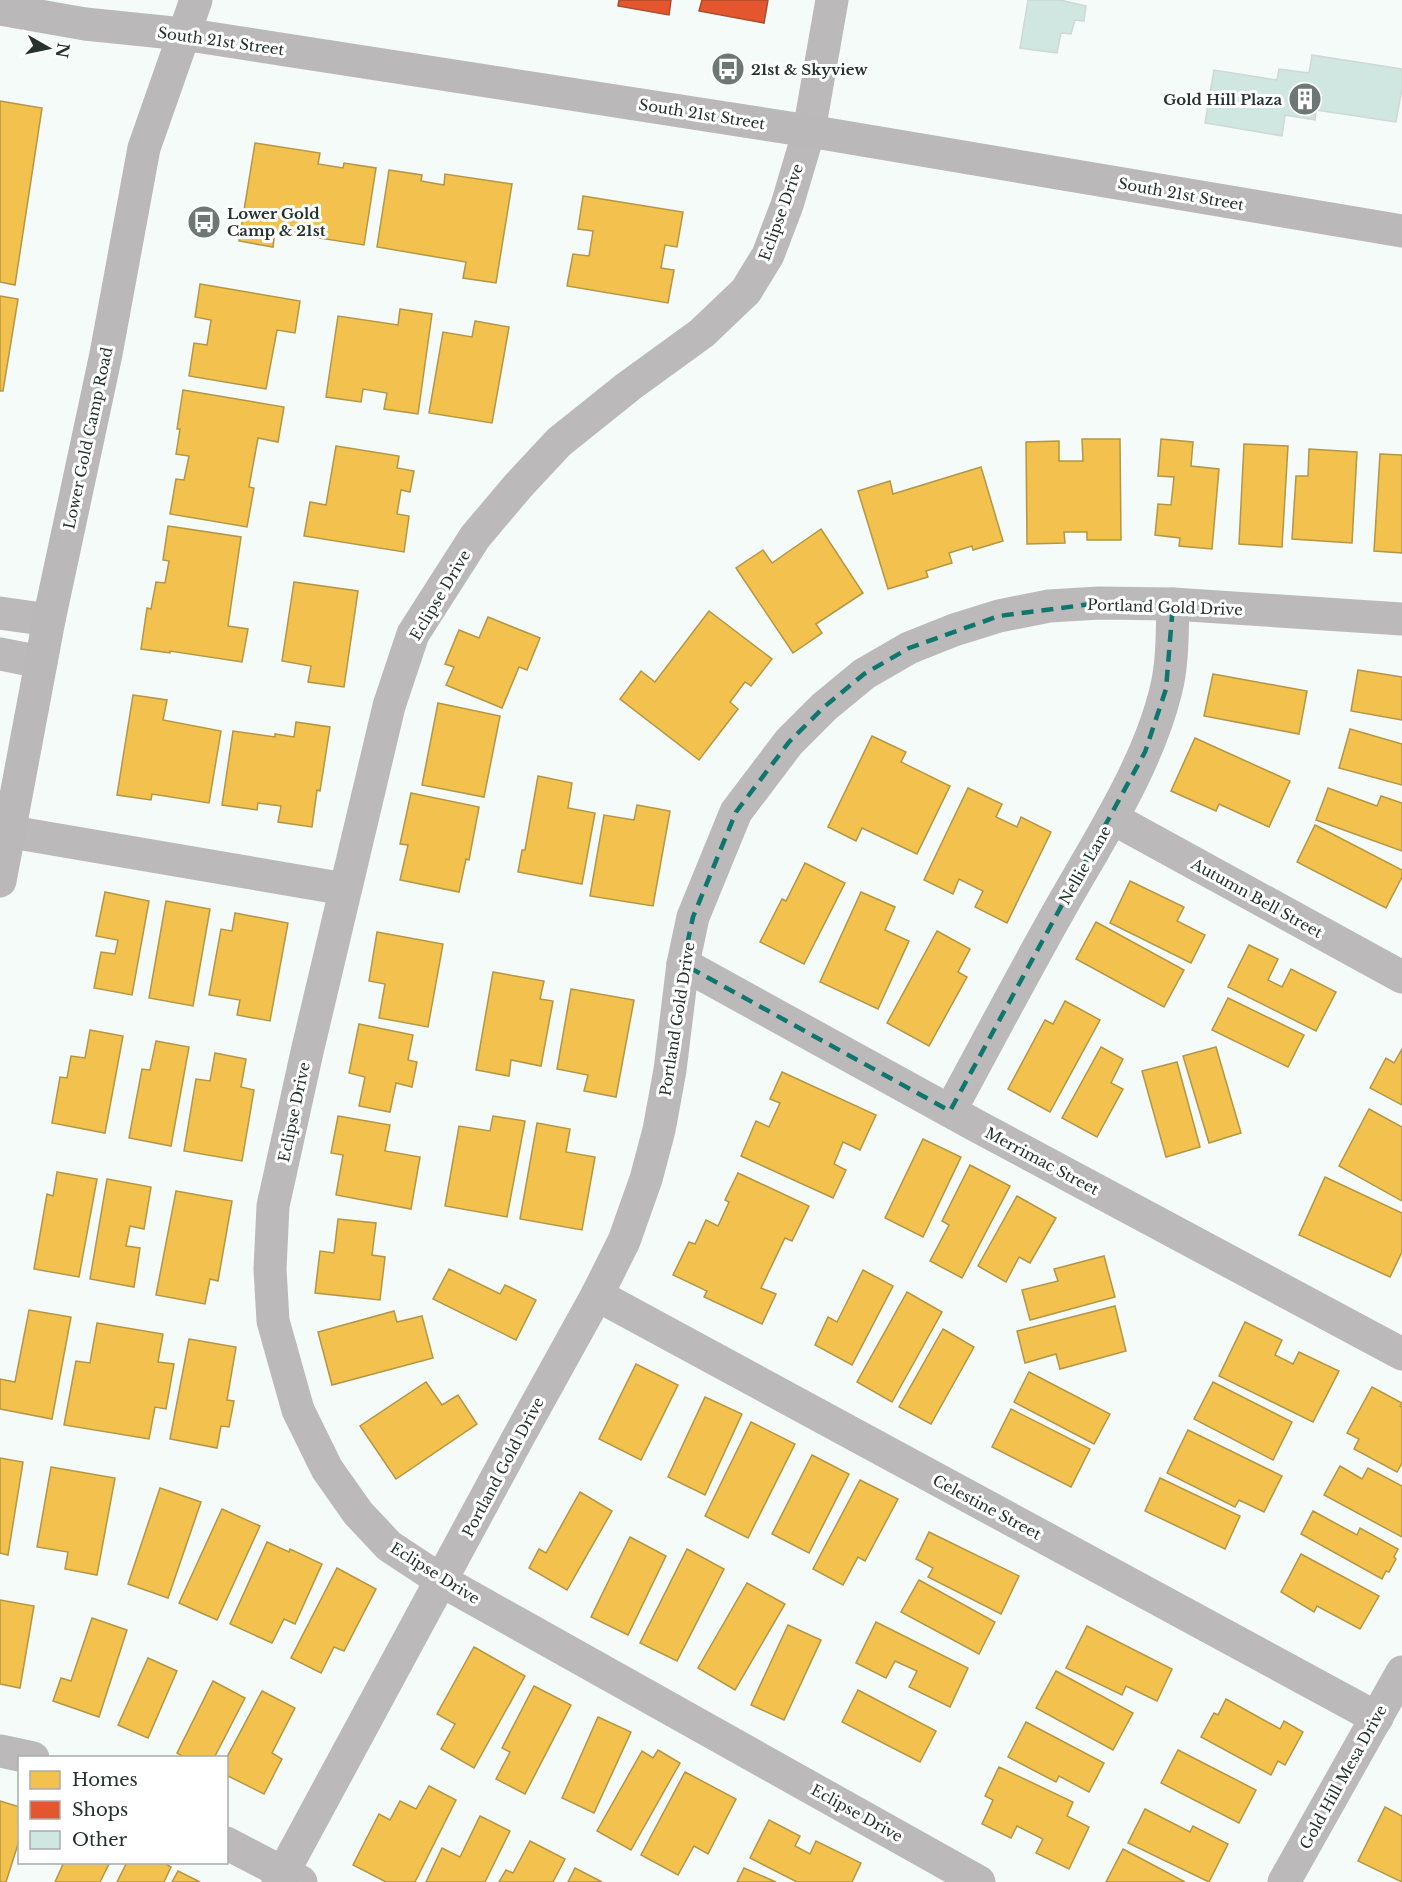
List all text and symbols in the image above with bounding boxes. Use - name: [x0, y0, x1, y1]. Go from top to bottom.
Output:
- north arrow: [18, 18, 78, 78]
- street label: South 21st Street: [156, 23, 286, 59]
- text: N: [52, 41, 74, 59]
- bus stop icon: 21st & Skyview: [710, 51, 746, 87]
- place label: 21st & Skyview: [751, 60, 868, 79]
- building icon: Gold Hill Plaza: [1287, 81, 1323, 117]
- place label: Gold Hill Plaza: [1163, 90, 1282, 109]
- street label: South 21st Street: [637, 95, 767, 133]
- street label: Eclipse Drive: [755, 161, 807, 263]
- street label: South 21st Street: [1116, 174, 1246, 214]
- bus stop icon: Lower Gold Camp & 21st: [186, 204, 222, 240]
- place label: Lower Gold Camp & 21st: [227, 204, 326, 240]
- street label: Lower Gold Camp Road: [59, 345, 117, 531]
- street label: Eclipse Drive: [406, 547, 474, 643]
- street label: Portland Gold Drive: [1087, 595, 1243, 619]
- street label: Nellie Lane: [1055, 822, 1115, 908]
- street label: Autumn Bell Street: [1187, 854, 1326, 942]
- street label: Portland Gold Drive: [655, 941, 699, 1097]
- street label: Eclipse Drive: [274, 1060, 314, 1164]
- street label: Merrimac Street: [982, 1123, 1102, 1199]
- street label: Portland Gold Drive: [458, 1394, 548, 1540]
- street label: Celestine Street: [930, 1470, 1045, 1544]
- street label: Eclipse Drive: [387, 1538, 483, 1608]
- street label: Gold Hill Mesa Drive: [1295, 1702, 1391, 1852]
- legend: [18, 1756, 228, 1864]
- text: Homes: [72, 1769, 138, 1791]
- street label: Eclipse Drive: [808, 1780, 906, 1846]
- text: Shops: [72, 1799, 128, 1821]
- text: Other: [72, 1829, 128, 1851]

